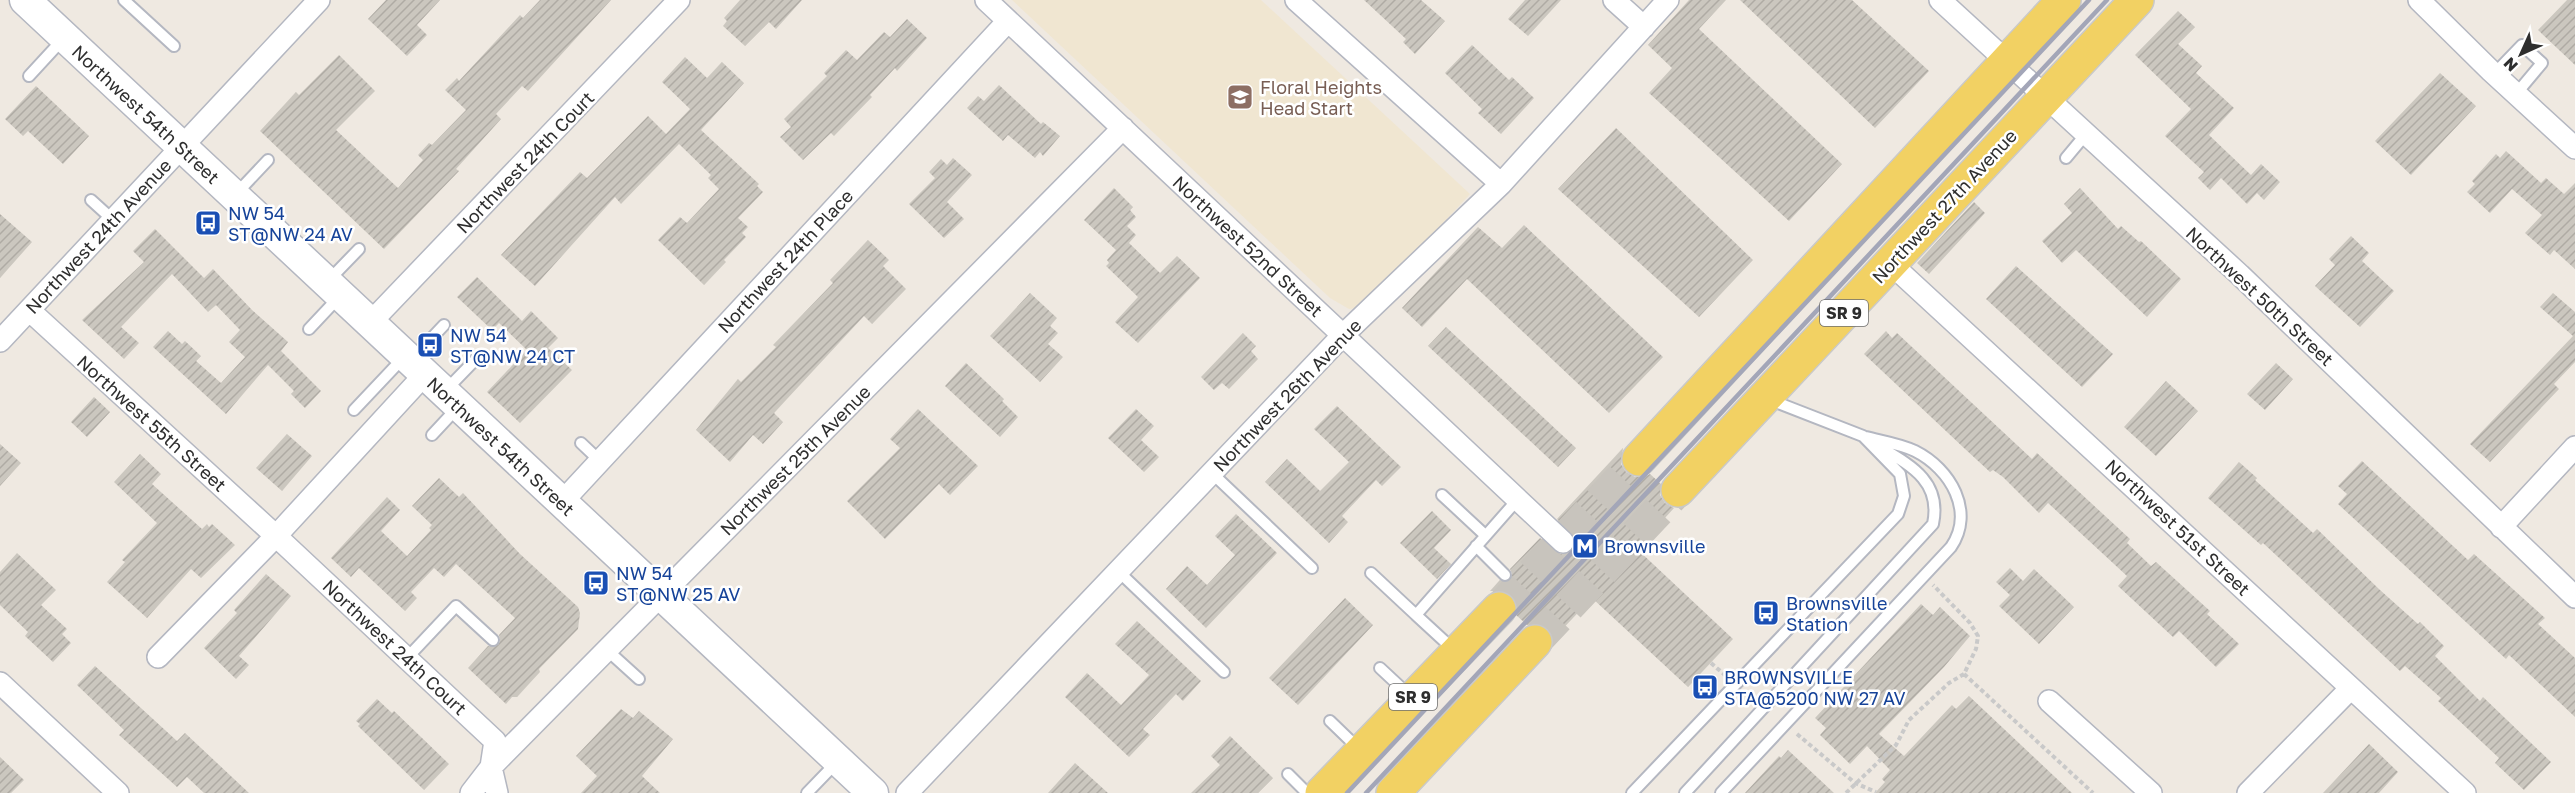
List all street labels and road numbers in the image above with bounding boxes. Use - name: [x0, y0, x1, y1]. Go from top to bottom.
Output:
- street label: Northwest 54th Street: [68, 40, 224, 188]
- street label: Northwest 24th Court: [452, 86, 598, 238]
- street label: Northwest 27th Avenue: [1867, 125, 2021, 287]
- street label: Northwest 24th Avenue: [20, 154, 176, 318]
- street label: Northwest 52nd Street: [1169, 171, 1327, 321]
- street label: Northwest 24th Place: [713, 185, 857, 337]
- street label: Northwest 50th Street: [2182, 222, 2338, 370]
- road number: SR 9: [1820, 300, 1868, 326]
- street label: Northwest 26th Avenue: [1208, 314, 1366, 476]
- street label: Northwest 55th Street: [73, 350, 231, 496]
- street label: Northwest 54th Street: [423, 372, 579, 520]
- street label: Northwest 25th Avenue: [715, 380, 875, 540]
- street label: Northwest 51st Street: [2101, 454, 2255, 600]
- street label: Northwest 24th Court: [318, 575, 472, 719]
- road number: SR 9: [1389, 684, 1437, 710]

